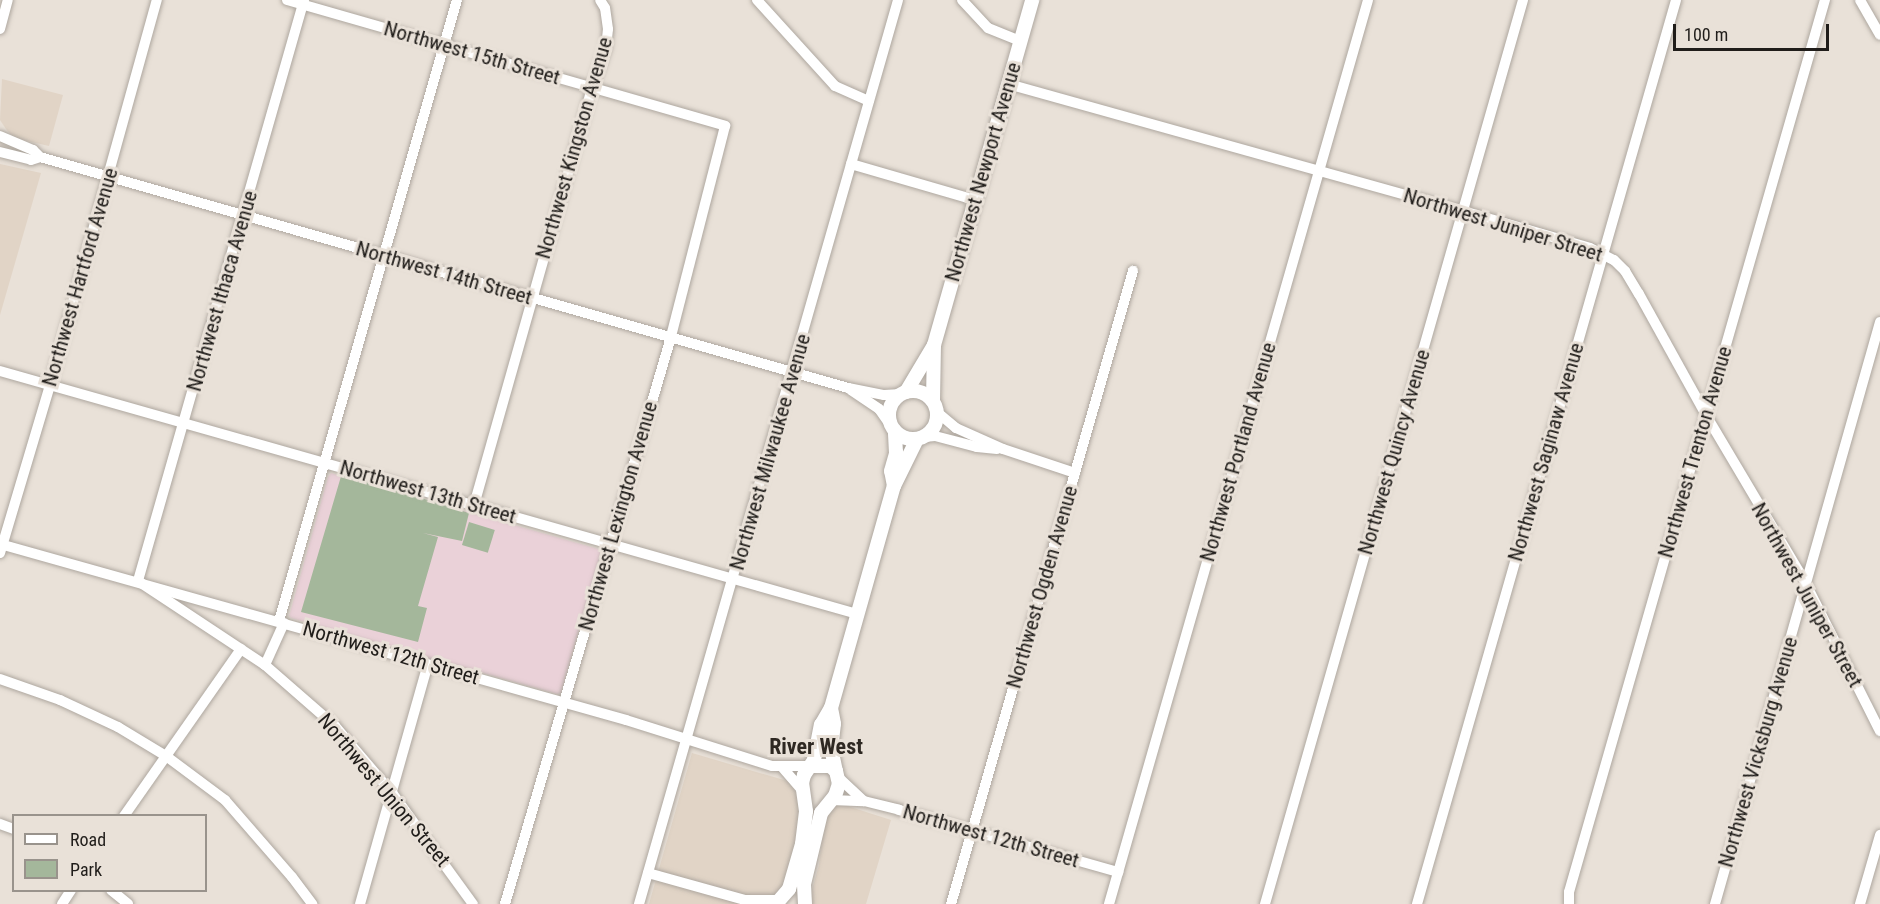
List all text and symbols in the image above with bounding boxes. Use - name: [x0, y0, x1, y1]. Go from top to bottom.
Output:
- scale bar: [1676, 12, 1832, 50]
- street label: Northwest 15th Street: [381, 16, 563, 90]
- text: 100 m: [1684, 24, 1728, 45]
- street label: Northwest Kingston Avenue: [530, 34, 618, 262]
- street label: Northwest Newport Avenue: [940, 60, 1026, 284]
- street label: Northwest Hartford Avenue: [37, 165, 123, 389]
- street label: Northwest Juniper Street: [1400, 183, 1606, 267]
- street label: Northwest Ithaca Avenue: [181, 188, 263, 394]
- street label: Northwest 14th Street: [353, 236, 535, 310]
- street label: Northwest Milwaukee Avenue: [724, 331, 816, 573]
- street label: Northwest Portland Avenue: [1195, 340, 1281, 564]
- street label: Northwest Saginaw Avenue: [1503, 340, 1589, 564]
- street label: Northwest Trenton Avenue: [1653, 343, 1737, 561]
- street label: Northwest Quincy Avenue: [1353, 346, 1435, 558]
- street label: Northwest Lexington Avenue: [573, 398, 663, 634]
- street label: Northwest 13th Street: [337, 455, 519, 529]
- street label: Northwest Ogden Avenue: [1001, 483, 1083, 691]
- street label: Northwest Juniper Street: [1746, 498, 1868, 692]
- street label: Northwest 12th Street: [300, 616, 482, 690]
- street label: Northwest Vicksburg Avenue: [1713, 634, 1803, 870]
- street label: Northwest Union Street: [312, 708, 456, 872]
- district label: River West: [769, 734, 863, 760]
- street label: Northwest 12th Street: [900, 799, 1082, 873]
- legend: [12, 814, 207, 892]
- text: Road: [70, 829, 106, 850]
- text: Park: [70, 859, 102, 880]

